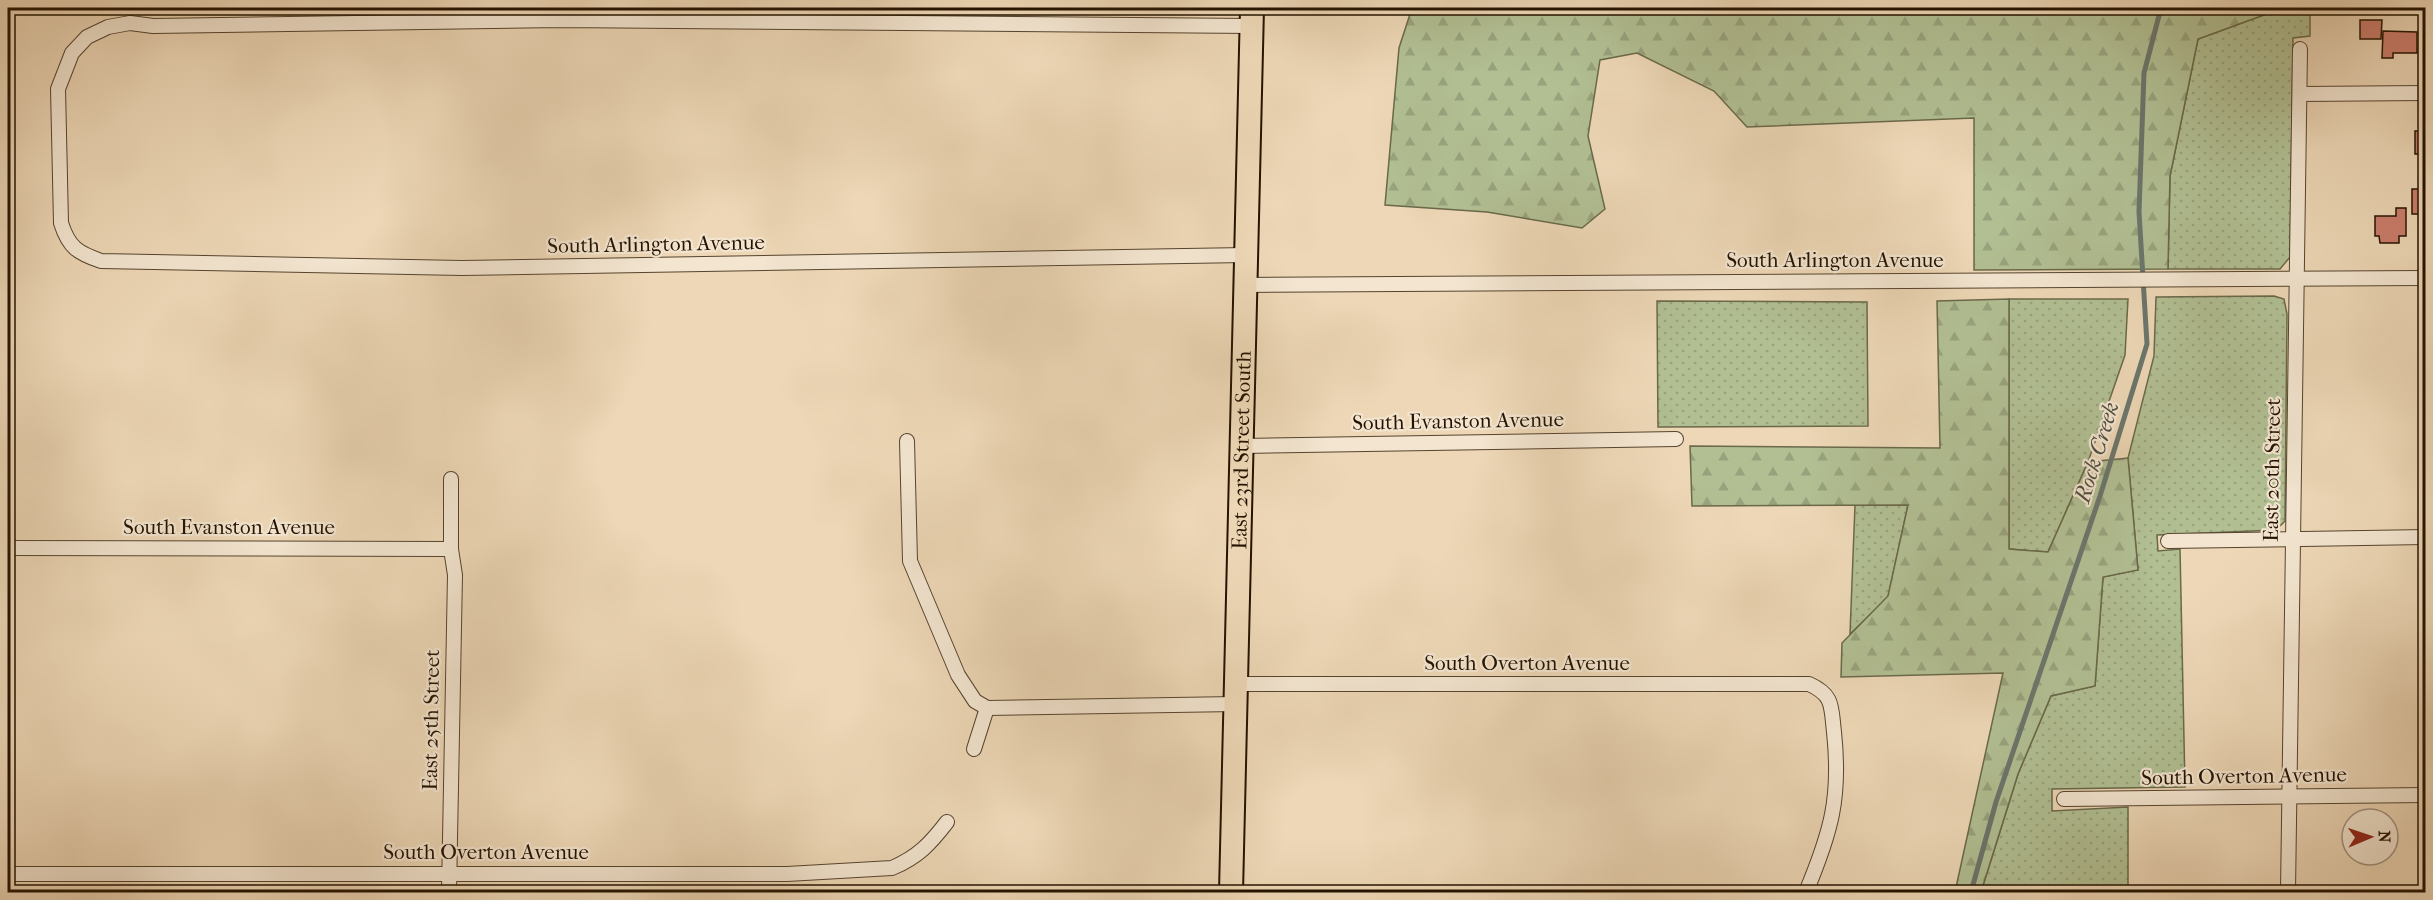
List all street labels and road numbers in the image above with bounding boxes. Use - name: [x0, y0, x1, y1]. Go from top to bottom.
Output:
- street label: South Arlington Avenue: [547, 230, 765, 258]
- street label: South Arlington Avenue: [1726, 248, 1944, 272]
- street label: East 23rd Street South: [1227, 350, 1256, 550]
- street label: East 20th Street: [2259, 397, 2285, 542]
- street label: South Evanston Avenue: [1352, 407, 1564, 435]
- street label: South Evanston Avenue: [123, 515, 335, 539]
- street label: East 25th Street: [418, 649, 444, 791]
- street label: South Overton Avenue: [1424, 651, 1630, 675]
- street label: South Overton Avenue: [2141, 762, 2347, 790]
- street label: South Overton Avenue: [383, 840, 589, 864]

